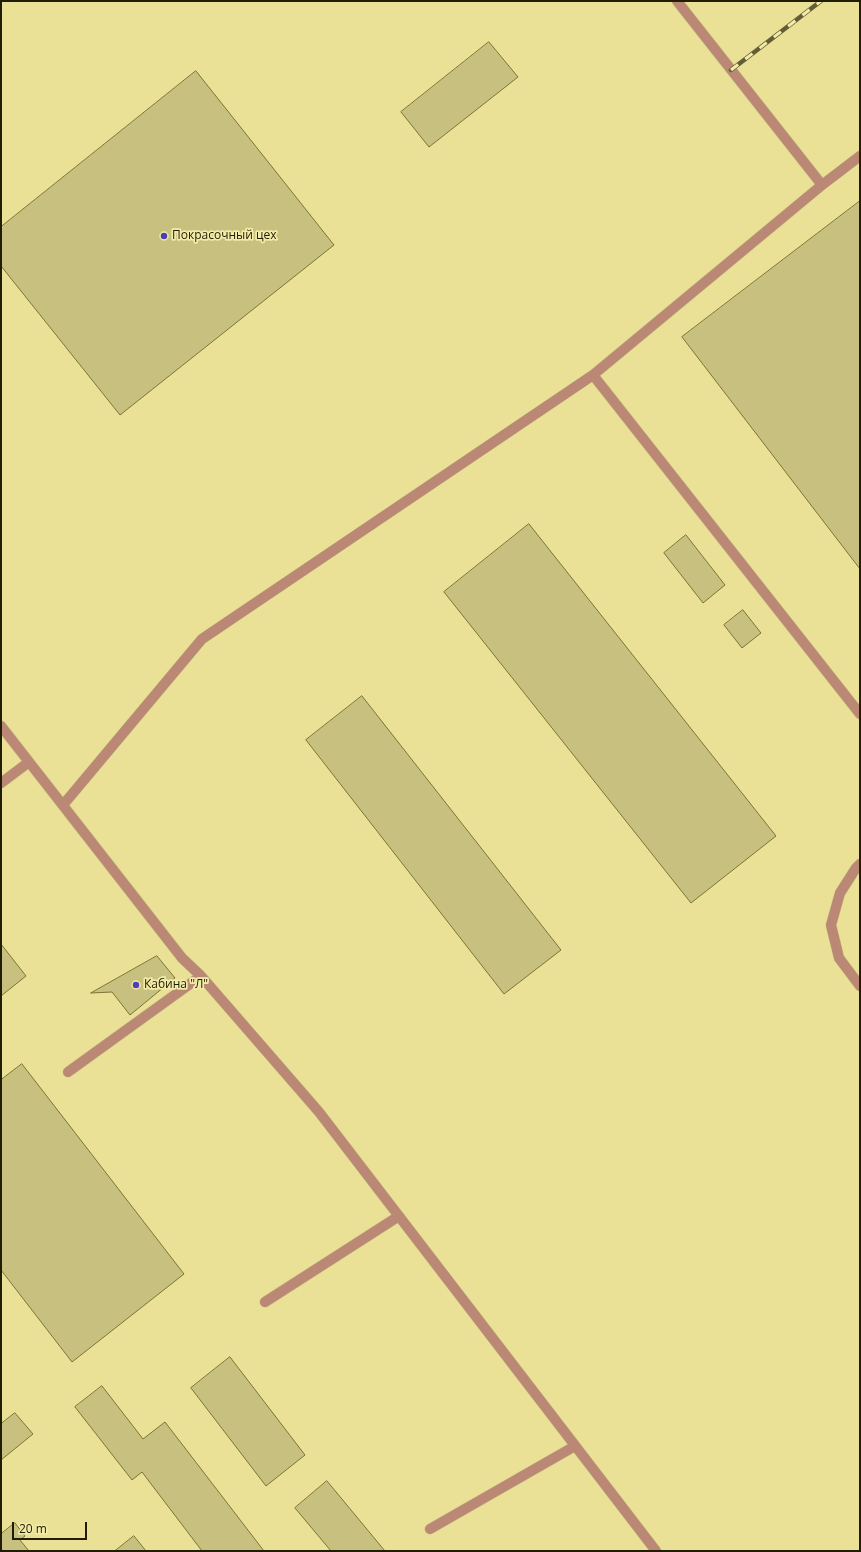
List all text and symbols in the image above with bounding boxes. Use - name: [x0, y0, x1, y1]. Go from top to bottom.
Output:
- place label: Покрасочный цех: [172, 229, 277, 243]
- marker: Покрасочный цех: [159, 231, 169, 241]
- place label: Кабина "Л": [144, 978, 208, 992]
- marker: Кабина "Л": [131, 980, 141, 990]
- scale bar: [14, 1514, 89, 1540]
- text: 20 m: [19, 1520, 47, 1537]

